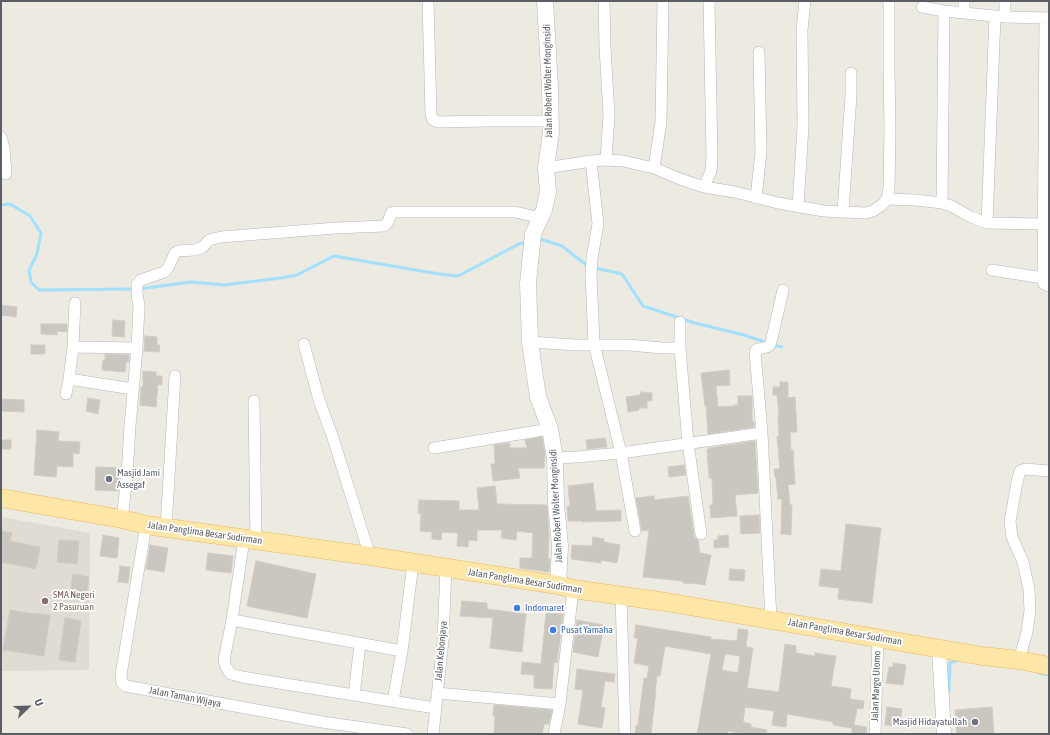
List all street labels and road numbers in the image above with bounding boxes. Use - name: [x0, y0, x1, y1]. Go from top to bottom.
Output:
- street label: Jalan Robert Wolter Monginsidi: [541, 24, 555, 138]
- street label: Jalan Robert Wolter Monginsidi: [547, 449, 565, 563]
- street label: Jalan Panglima Besar Sudirman: [147, 519, 263, 547]
- street label: Jalan Panglima Besar Sudirman: [467, 566, 583, 596]
- street label: Jalan Panglima Besar Sudirman: [787, 616, 903, 648]
- street label: Jalan Kebonjaya: [432, 620, 450, 682]
- street label: Jalan Margo Utomo: [869, 650, 883, 722]
- street label: Jalan Taman Wijaya: [148, 684, 222, 710]

